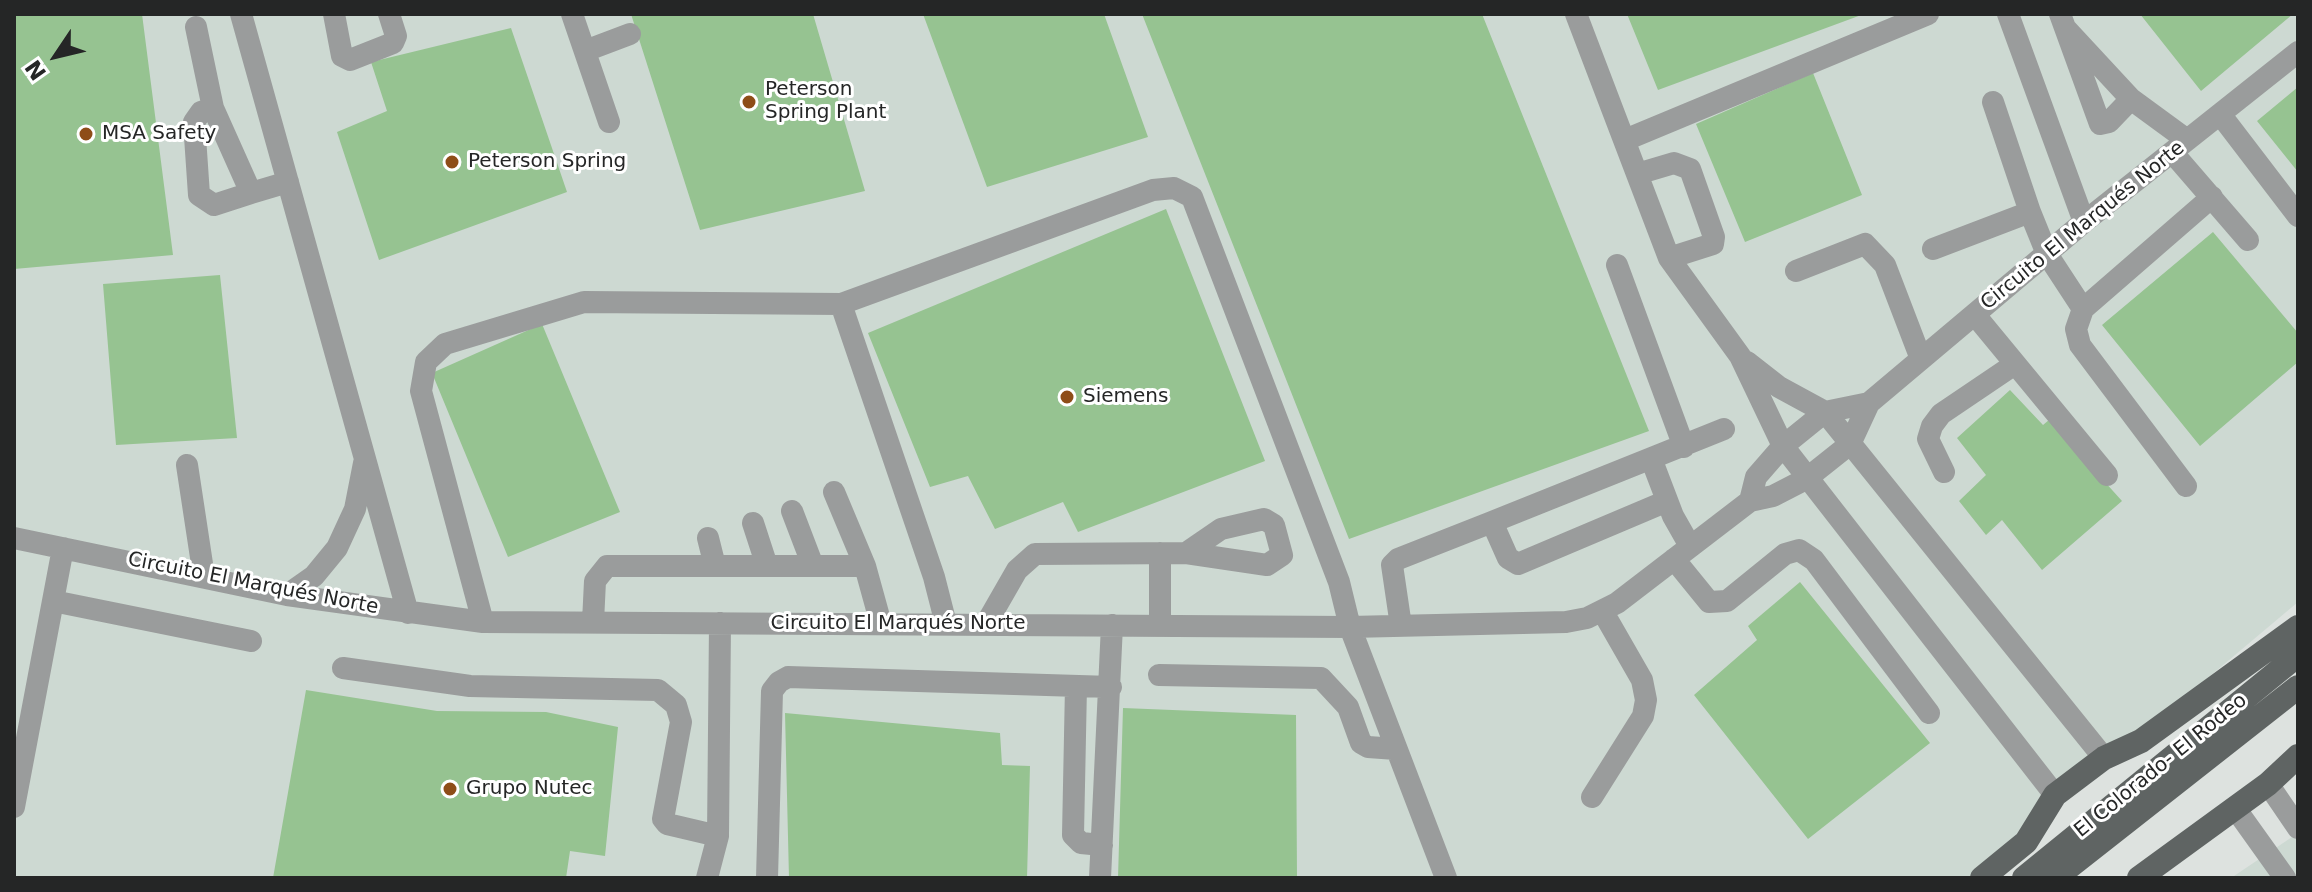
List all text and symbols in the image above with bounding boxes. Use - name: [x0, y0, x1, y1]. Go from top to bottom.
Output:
- north arrow: [16, 16, 96, 96]
- text: N: [20, 55, 51, 85]
- place label: Peterson Spring Plant: [765, 78, 886, 125]
- marker: Peterson Spring Plant: [740, 93, 758, 111]
- place label: MSA Safety: [102, 122, 216, 146]
- marker: MSA Safety: [77, 125, 95, 143]
- street label: Circuito El Marqués Norte: [1976, 136, 2190, 316]
- place label: Peterson Spring: [468, 150, 626, 174]
- marker: Peterson Spring: [443, 153, 461, 171]
- place label: Siemens: [1083, 385, 1168, 409]
- marker: Siemens: [1058, 388, 1076, 406]
- street label: Circuito El Marqués Norte: [126, 548, 380, 620]
- street label: Circuito El Marqués Norte: [771, 612, 1025, 636]
- street label: El Colorado- El Rodeo: [2070, 689, 2252, 843]
- place label: Grupo Nutec: [466, 777, 592, 801]
- marker: Grupo Nutec: [441, 780, 459, 798]

